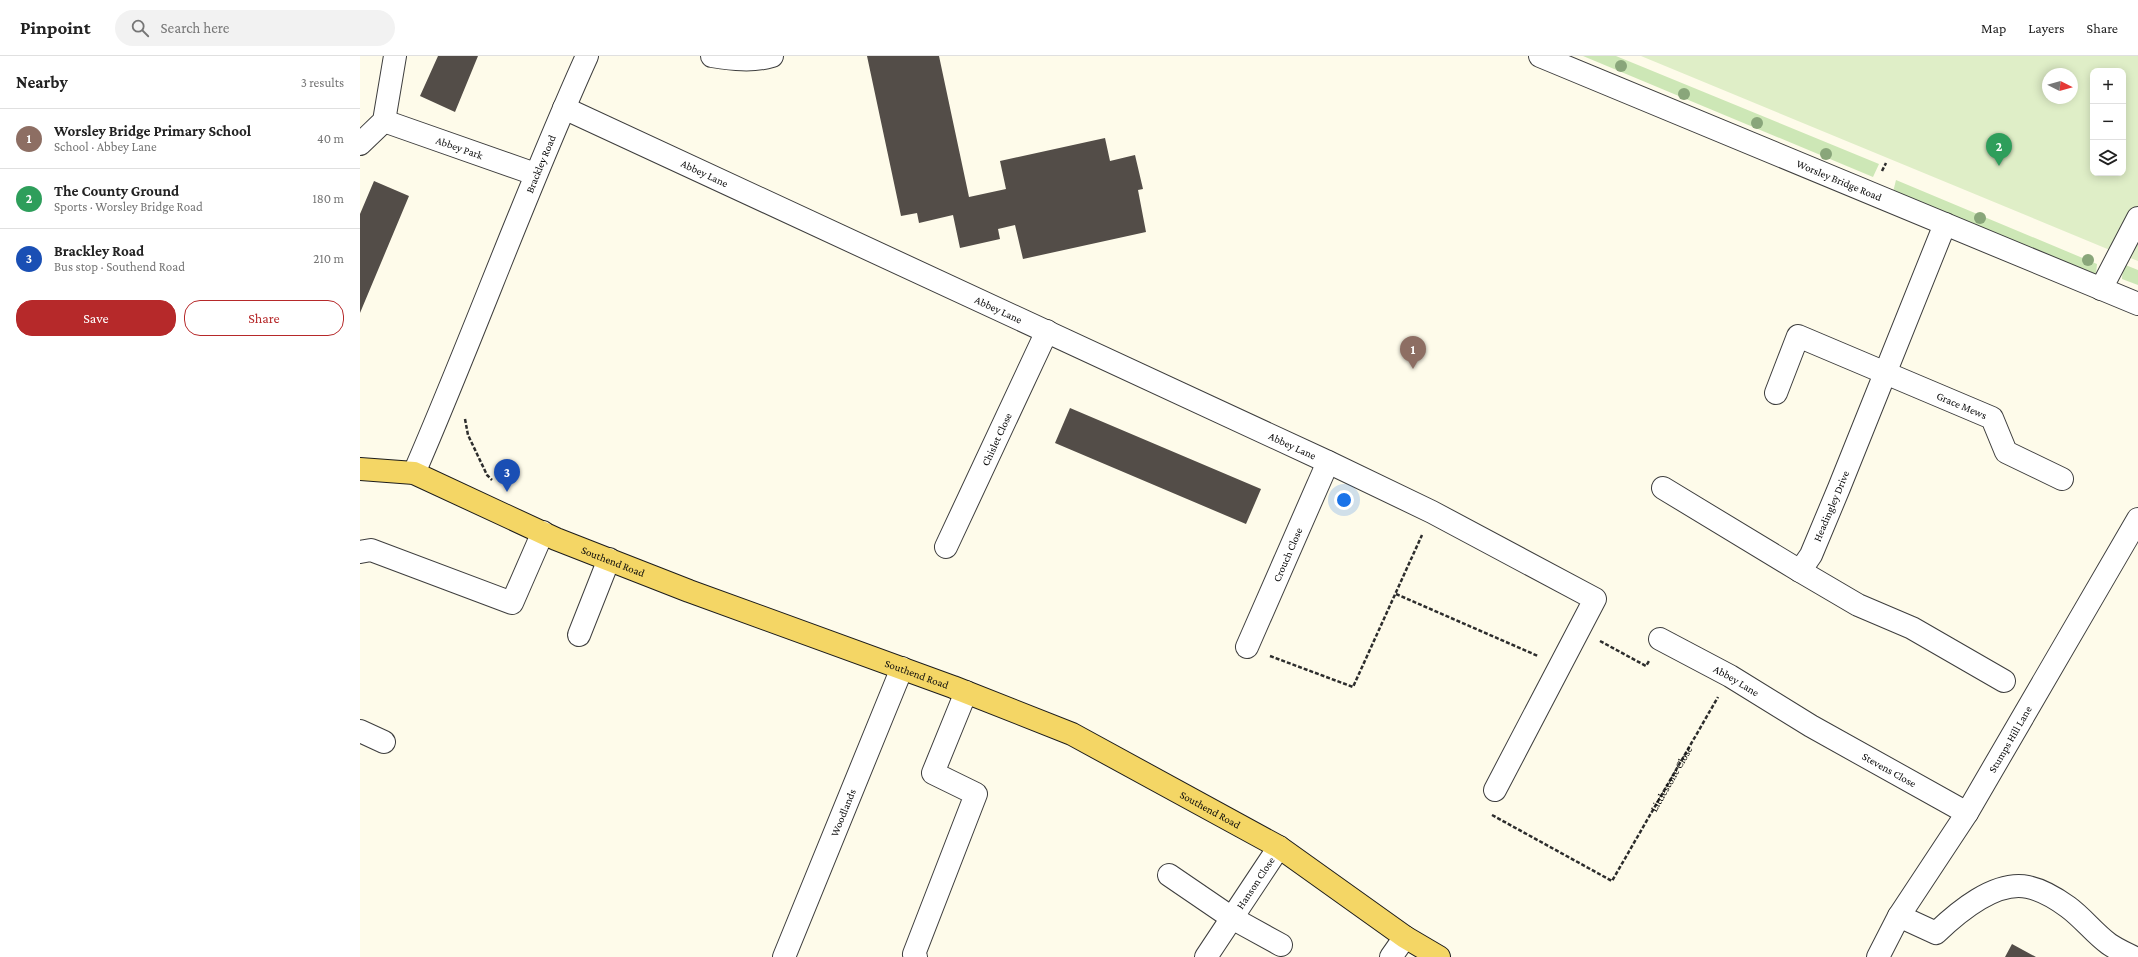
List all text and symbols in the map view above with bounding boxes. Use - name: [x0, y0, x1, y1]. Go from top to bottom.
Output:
- search box: [115, 10, 395, 46]
- text: Pinpoint: [20, 17, 91, 38]
- icon: search: [129, 17, 151, 39]
- text: Search here: [161, 20, 229, 36]
- text: Map: [1981, 20, 2006, 36]
- text: Layers: [2028, 20, 2065, 36]
- text: Share: [2087, 20, 2118, 36]
- north arrow: [2042, 68, 2078, 104]
- map controls: [2090, 68, 2126, 176]
- button: +: [2090, 68, 2126, 104]
- text: Nearby: [16, 73, 68, 92]
- text: 3 results: [301, 75, 344, 90]
- button: −: [2090, 104, 2126, 140]
- text: Worsley Bridge Primary School: [54, 123, 251, 139]
- text: 1: [27, 131, 31, 146]
- text: 40 m: [317, 131, 344, 146]
- street label: Brackley Road: [523, 133, 558, 195]
- pin: 2: [1986, 133, 2012, 166]
- street label: Abbey Park: [434, 134, 485, 162]
- text: School · Abbey Lane: [54, 139, 157, 154]
- button: layers: [2090, 140, 2126, 176]
- street label: Abbey Lane: [679, 157, 730, 189]
- street label: Worsley Bridge Road: [1795, 157, 1884, 203]
- text: The County Ground: [54, 183, 179, 199]
- text: 2: [26, 191, 32, 206]
- text: 180 m: [312, 191, 344, 206]
- text: Sports · Worsley Bridge Road: [54, 199, 203, 214]
- text: Brackley Road: [54, 243, 144, 259]
- text: 3: [26, 251, 32, 266]
- text: 210 m: [313, 251, 344, 266]
- text: Bus stop · Southend Road: [54, 259, 185, 274]
- street label: Abbey Lane: [973, 293, 1024, 326]
- button: Save: [16, 300, 176, 336]
- button: Share: [184, 300, 344, 336]
- pin: 1: [1400, 336, 1426, 369]
- street label: Grace Mews: [1935, 389, 1989, 421]
- street label: Chislet Close: [979, 411, 1014, 468]
- street label: Abbey Lane: [1267, 429, 1318, 462]
- pin: 3: [494, 459, 520, 492]
- street label: Headingley Drive: [1811, 469, 1852, 544]
- your location: [1334, 490, 1354, 510]
- street label: Crouch Close: [1270, 525, 1305, 583]
- street label: Southend Road: [580, 544, 647, 579]
- street label: Southend Road: [883, 657, 951, 691]
- street label: Abbey Lane: [1712, 662, 1762, 699]
- street label: Stumps Hill Lane: [1986, 704, 2034, 775]
- street label: Littlestone Close: [1647, 744, 1695, 814]
- street label: Stevens Close: [1860, 750, 1918, 790]
- street label: Woodlands: [828, 787, 858, 838]
- street label: Southend Road: [1178, 788, 1243, 831]
- street label: Hanson Close: [1234, 854, 1277, 911]

